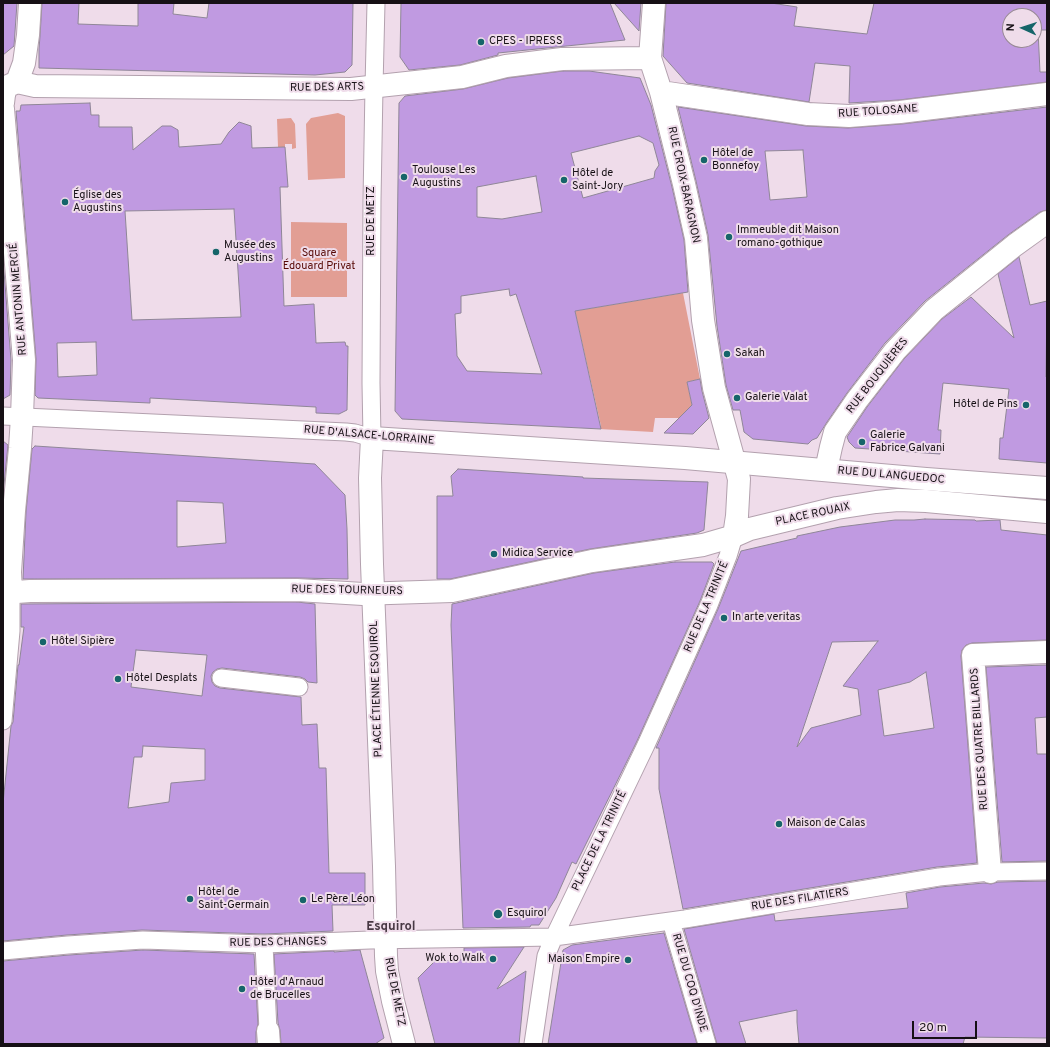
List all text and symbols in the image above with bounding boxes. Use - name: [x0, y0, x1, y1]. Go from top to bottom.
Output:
- north arrow: [1002, 8, 1042, 48]
- text: N: [1004, 23, 1018, 32]
- place label: CPES - IPRESS: [489, 35, 563, 49]
- marker: CPES - IPRESS: [476, 37, 486, 47]
- street label: RUE DES ARTS: [290, 81, 364, 95]
- street label: RUE TOLOSANE: [838, 103, 918, 121]
- street label: RUE CROIX-BARAGNON: [664, 125, 702, 245]
- place label: Hôtel de Bonnefoy: [712, 147, 759, 173]
- marker: Hôtel de Bonnefoy: [699, 155, 709, 165]
- place label: Toulouse Les Augustins: [412, 164, 476, 190]
- place label: Hôtel de Saint-Jory: [572, 167, 623, 193]
- marker: Toulouse Les Augustins: [399, 172, 409, 182]
- marker: Hôtel de Saint-Jory: [559, 175, 569, 185]
- street label: RUE DE METZ: [365, 186, 379, 256]
- place label: Église des Augustins: [73, 189, 122, 215]
- marker: Église des Augustins: [60, 197, 70, 207]
- place label: Immeuble dit Maison romano-gothique: [737, 224, 839, 250]
- marker: Immeuble dit Maison romano-gothique: [724, 232, 734, 242]
- place label: Musée des Augustins: [224, 239, 276, 265]
- street label: RUE ANTONIN MERCIÉ: [7, 242, 31, 356]
- marker: Musée des Augustins: [211, 247, 221, 257]
- park label: Square Édouard Privat: [283, 247, 355, 273]
- street label: RUE BOUQUIÈRES: [844, 336, 912, 416]
- place label: Sakah: [735, 347, 765, 361]
- marker: Sakah: [722, 349, 732, 359]
- place label: Galerie Valat: [745, 391, 808, 405]
- marker: Galerie Valat: [732, 393, 742, 403]
- place label: Hôtel de Pins: [953, 398, 1018, 412]
- marker: Hôtel de Pins: [1021, 400, 1031, 410]
- street label: RUE D'ALSACE-LORRAINE: [303, 424, 435, 448]
- place label: Galerie Fabrice Galvani: [870, 429, 945, 455]
- marker: Galerie Fabrice Galvani: [857, 437, 867, 447]
- street label: RUE DU LANGUEDOC: [837, 465, 945, 487]
- street label: PLACE ROUAIX: [775, 501, 851, 529]
- place label: Midica Service: [502, 547, 573, 561]
- marker: Midica Service: [489, 549, 499, 559]
- street label: RUE DE LA TRINITÉ: [682, 560, 732, 654]
- street label: RUE DES TOURNEURS: [291, 583, 403, 599]
- place label: In arte veritas: [732, 611, 800, 625]
- marker: In arte veritas: [719, 613, 729, 623]
- street label: PLACE ÉTIENNE ESQUIROL: [368, 620, 386, 758]
- place label: Hôtel Sipière: [51, 635, 114, 649]
- marker: Hôtel Sipière: [38, 637, 48, 647]
- street label: RUE DES QUATRE BILLARDS: [968, 667, 992, 811]
- place label: Hôtel Desplats: [126, 672, 197, 686]
- marker: Hôtel Desplats: [113, 674, 123, 684]
- street label: PLACE DE LA TRINITÉ: [570, 789, 630, 893]
- place label: Maison de Calas: [787, 817, 865, 831]
- marker: Maison de Calas: [774, 819, 784, 829]
- place label: Hôtel de Saint-Germain: [198, 886, 269, 912]
- street label: RUE DES FILATIERS: [750, 886, 850, 914]
- place label: Le Père Léon: [311, 893, 375, 907]
- marker: Hôtel de Saint-Germain: [185, 894, 195, 904]
- marker: Le Père Léon: [298, 895, 308, 905]
- place label: Esquirol: [507, 907, 547, 921]
- marker: Esquirol: [492, 908, 504, 920]
- district label: Esquirol: [366, 919, 416, 935]
- street label: RUE DU COQ D'INDE: [669, 932, 709, 1034]
- street label: RUE DES CHANGES: [229, 936, 327, 950]
- place label: Wok to Walk: [425, 952, 485, 966]
- place label: Maison Empire: [548, 953, 620, 967]
- marker: Wok to Walk: [488, 954, 498, 964]
- marker: Maison Empire: [623, 955, 633, 965]
- street label: RUE DE METZ: [381, 957, 407, 1027]
- place label: Hôtel d'Arnaud de Brucelles: [250, 976, 324, 1002]
- marker: Hôtel d'Arnaud de Brucelles: [237, 984, 247, 994]
- scale bar: [914, 1013, 979, 1039]
- text: 20 m: [919, 1020, 947, 1036]

